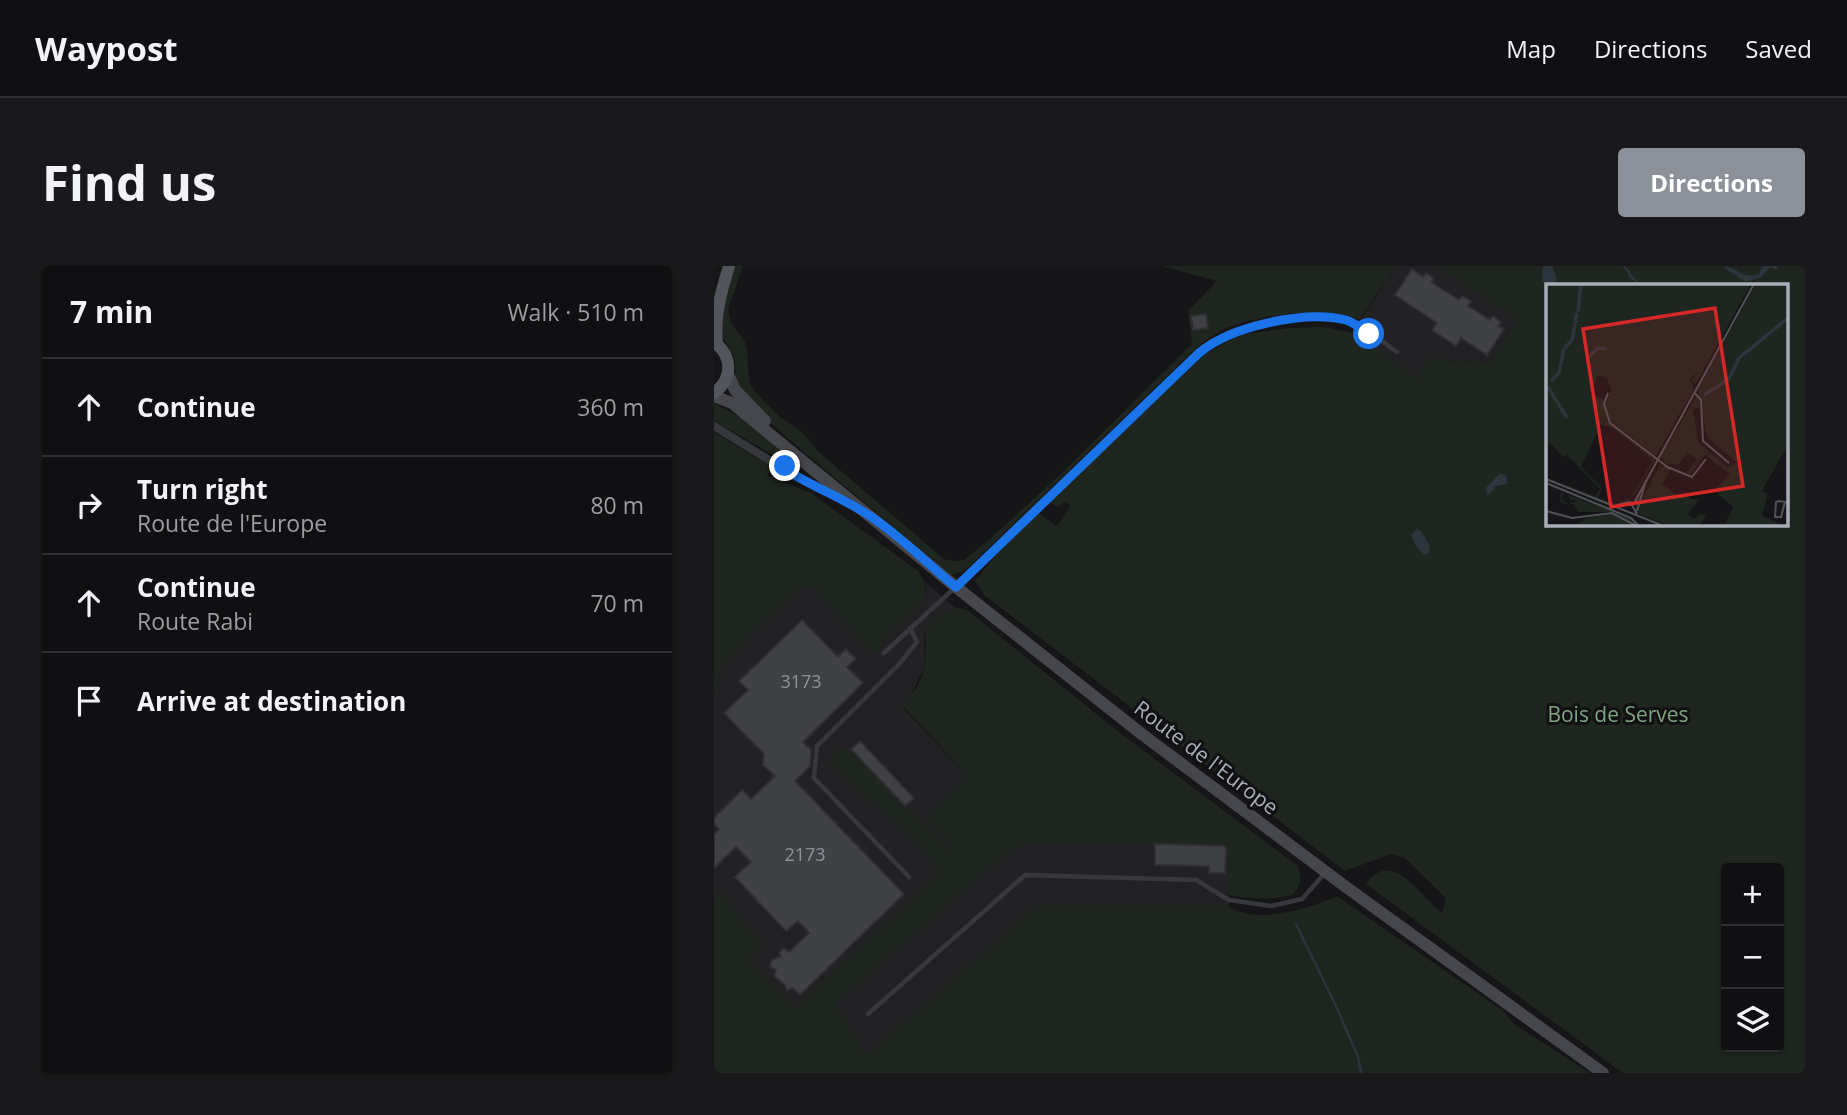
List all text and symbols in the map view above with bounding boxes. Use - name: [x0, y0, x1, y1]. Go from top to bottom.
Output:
- text: Waypost: [35, 26, 178, 71]
- text: Map: [1506, 32, 1556, 65]
- text: Directions: [1594, 32, 1707, 65]
- text: Saved: [1745, 32, 1812, 65]
- button: Directions: [1618, 148, 1805, 217]
- text: Find us: [42, 149, 216, 215]
- inset map: [1546, 284, 1787, 525]
- text: 7 min: [70, 291, 153, 332]
- text: Walk · 510 m: [507, 296, 644, 328]
- route start: [1353, 318, 1384, 349]
- icon: ahead: [70, 388, 108, 426]
- text: Continue: [137, 389, 256, 425]
- text: 360 m: [577, 391, 644, 423]
- route end: [769, 450, 800, 481]
- text: Turn right: [137, 471, 268, 507]
- icon: right: [70, 486, 108, 524]
- text: 80 m: [590, 489, 644, 521]
- text: Route de l'Europe: [137, 507, 327, 539]
- text: Continue: [137, 569, 256, 605]
- icon: ahead: [70, 584, 108, 622]
- text: 70 m: [590, 587, 644, 619]
- text: Route Rabi: [137, 605, 253, 637]
- house number: 3173: [780, 669, 822, 693]
- icon: arrive: [70, 682, 108, 720]
- text: Arrive at destination: [137, 683, 406, 719]
- street label: Route de l'Europe: [1129, 694, 1284, 821]
- park label: Bois de Serves: [1547, 700, 1689, 728]
- house number: 2173: [784, 842, 826, 866]
- map controls: [1721, 863, 1784, 1052]
- button: +: [1721, 863, 1784, 926]
- button: −: [1721, 926, 1784, 989]
- button: layers: [1721, 989, 1784, 1052]

